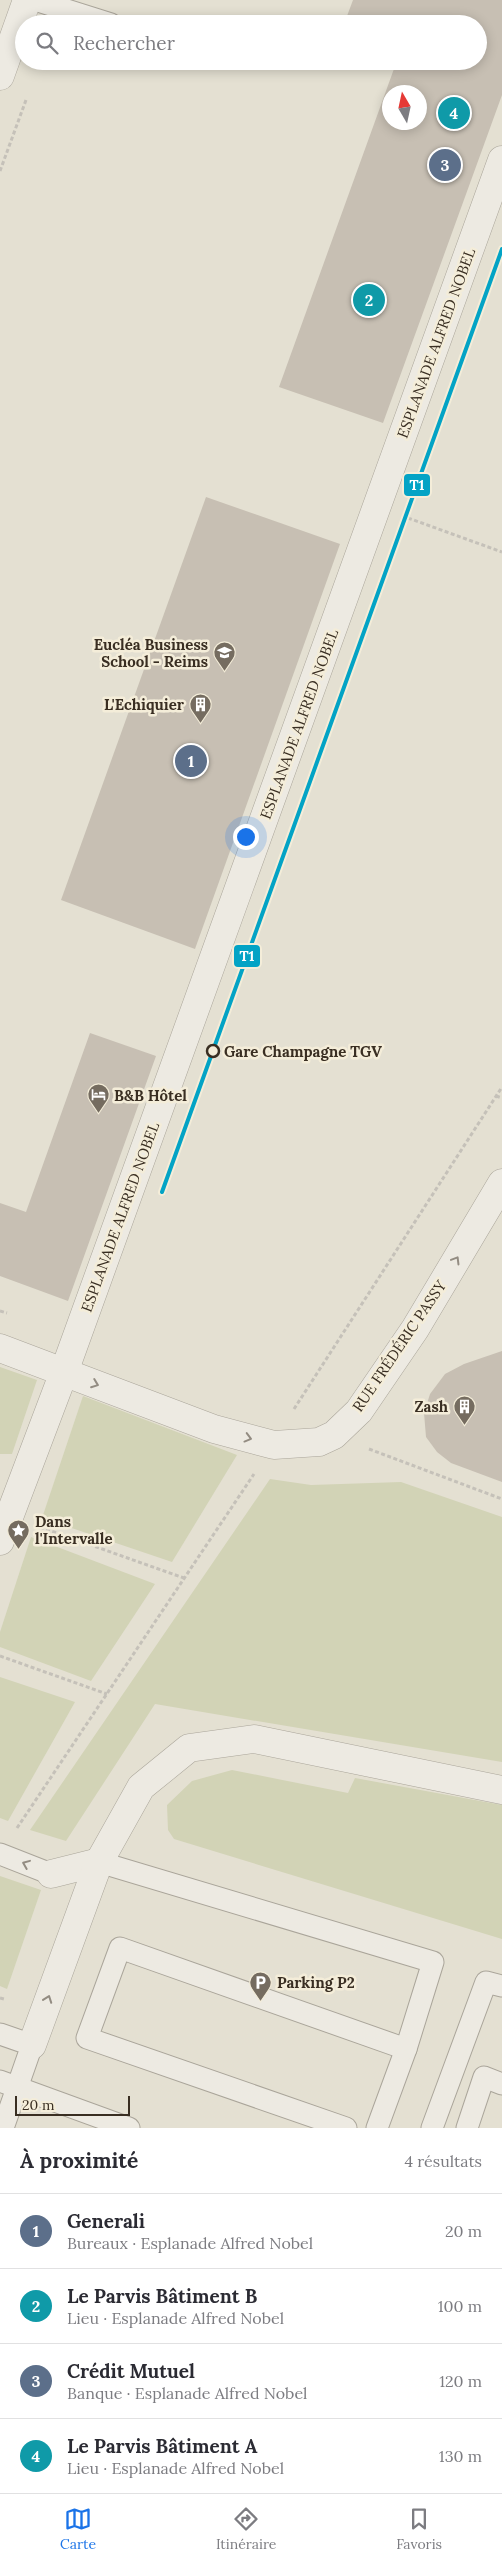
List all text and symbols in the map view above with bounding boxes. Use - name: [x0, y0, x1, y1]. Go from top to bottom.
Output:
- search box: [15, 15, 487, 70]
- icon: search: [33, 29, 61, 57]
- text: Rechercher: [73, 31, 175, 55]
- north arrow: [382, 85, 427, 130]
- pin: 4: [438, 94, 470, 132]
- pin: 3: [429, 146, 461, 184]
- street label: ESPLANADE ALFRED NOBEL: [393, 245, 479, 441]
- pin: 2: [353, 281, 385, 319]
- line badge: T1: [403, 473, 431, 497]
- text: T1: [410, 476, 425, 494]
- street label: ESPLANADE ALFRED NOBEL: [256, 626, 342, 822]
- place label: Eucléa Business School - Reims: [94, 635, 208, 671]
- school or university icon: Eucléa Business School - Reims: [212, 641, 236, 672]
- building icon: L'Echiquier: [188, 692, 212, 723]
- place label: L'Echiquier: [104, 695, 185, 714]
- pin: 1: [175, 742, 207, 780]
- your location: [233, 824, 259, 850]
- line badge: T1: [233, 944, 261, 968]
- text: T1: [240, 947, 255, 965]
- place label: Gare Champagne TGV: [224, 1042, 382, 1061]
- marker: Gare Champagne TGV: [206, 1044, 220, 1058]
- hotel icon: B&B Hôtel: [86, 1083, 110, 1114]
- place label: B&B Hôtel: [114, 1086, 187, 1105]
- street label: ESPLANADE ALFRED NOBEL: [77, 1119, 163, 1315]
- one-way arrow: [449, 1257, 459, 1266]
- street label: RUE FRÉDÉRIC PASSY: [348, 1276, 450, 1415]
- one-way arrow: [90, 1378, 99, 1388]
- building icon: Zash: [452, 1394, 476, 1425]
- place label: Zash: [414, 1397, 449, 1416]
- one-way arrow: [244, 1432, 252, 1443]
- place label: Dans l'Intervalle: [35, 1512, 113, 1548]
- place icon: Dans l'Intervalle: [7, 1518, 31, 1549]
- one-way arrow: [22, 1860, 31, 1870]
- parking icon: Parking P2: [249, 1970, 273, 2001]
- place label: Parking P2: [277, 1973, 355, 1992]
- one-way arrow: [42, 1995, 52, 2004]
- scale bar: [15, 2093, 130, 2116]
- text: 20 m: [22, 2096, 54, 2114]
- text: À proximité: [20, 2147, 138, 2174]
- text: 4 résultats: [404, 2151, 482, 2171]
- text: Generali: [67, 2209, 145, 2233]
- text: 1: [33, 2221, 39, 2241]
- text: 20 m: [445, 2221, 482, 2241]
- text: Bureaux · Esplanade Alfred Nobel: [67, 2233, 313, 2253]
- text: Le Parvis Bâtiment B: [67, 2284, 257, 2308]
- text: 2: [32, 2296, 40, 2316]
- text: 100 m: [438, 2296, 482, 2316]
- text: Lieu · Esplanade Alfred Nobel: [67, 2308, 284, 2328]
- text: Crédit Mutuel: [67, 2359, 195, 2383]
- text: 3: [32, 2371, 40, 2391]
- text: 120 m: [439, 2371, 482, 2391]
- text: Banque · Esplanade Alfred Nobel: [67, 2383, 307, 2403]
- text: Le Parvis Bâtiment A: [67, 2434, 257, 2458]
- text: 4: [32, 2446, 40, 2466]
- text: 130 m: [439, 2446, 482, 2466]
- text: Lieu · Esplanade Alfred Nobel: [67, 2458, 284, 2478]
- tab: Carte: [60, 2505, 96, 2553]
- tab: Itinéraire: [216, 2505, 276, 2553]
- tab: Favoris: [396, 2505, 442, 2553]

